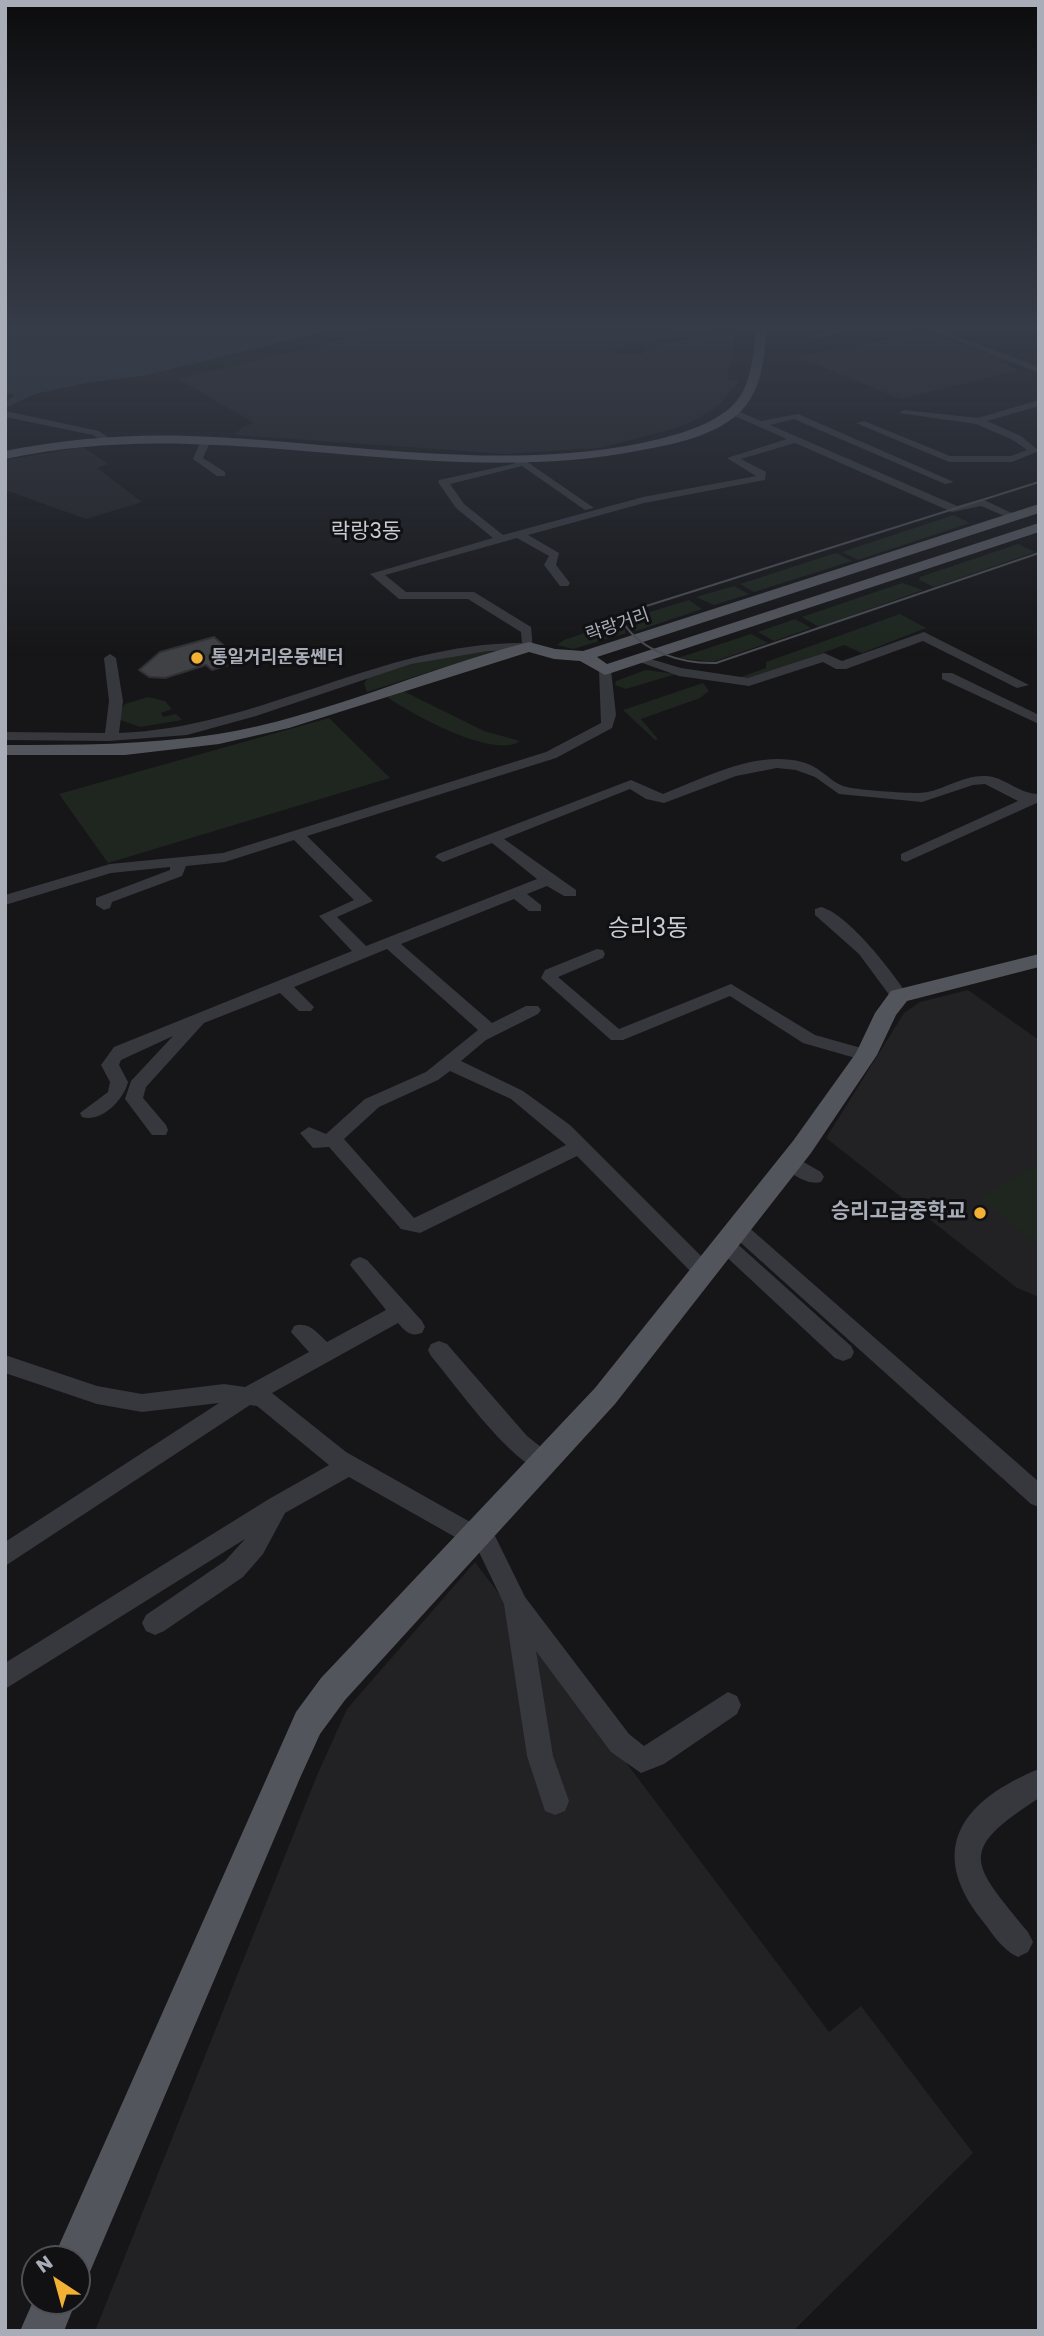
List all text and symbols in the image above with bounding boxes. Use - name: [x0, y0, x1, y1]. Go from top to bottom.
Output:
- district label: 락랑3동: [331, 520, 401, 546]
- street label: 락랑거리: [583, 605, 653, 647]
- place label: 통일거리운동쎈터: [211, 647, 343, 669]
- marker: 통일거리운동쎈터: [189, 650, 205, 666]
- district label: 승리3동: [608, 916, 688, 944]
- place label: 승리고급중학교: [831, 1200, 966, 1226]
- marker: 승리고급중학교: [972, 1205, 988, 1221]
- north arrow: [21, 2245, 91, 2315]
- text: N: [31, 2249, 58, 2279]

